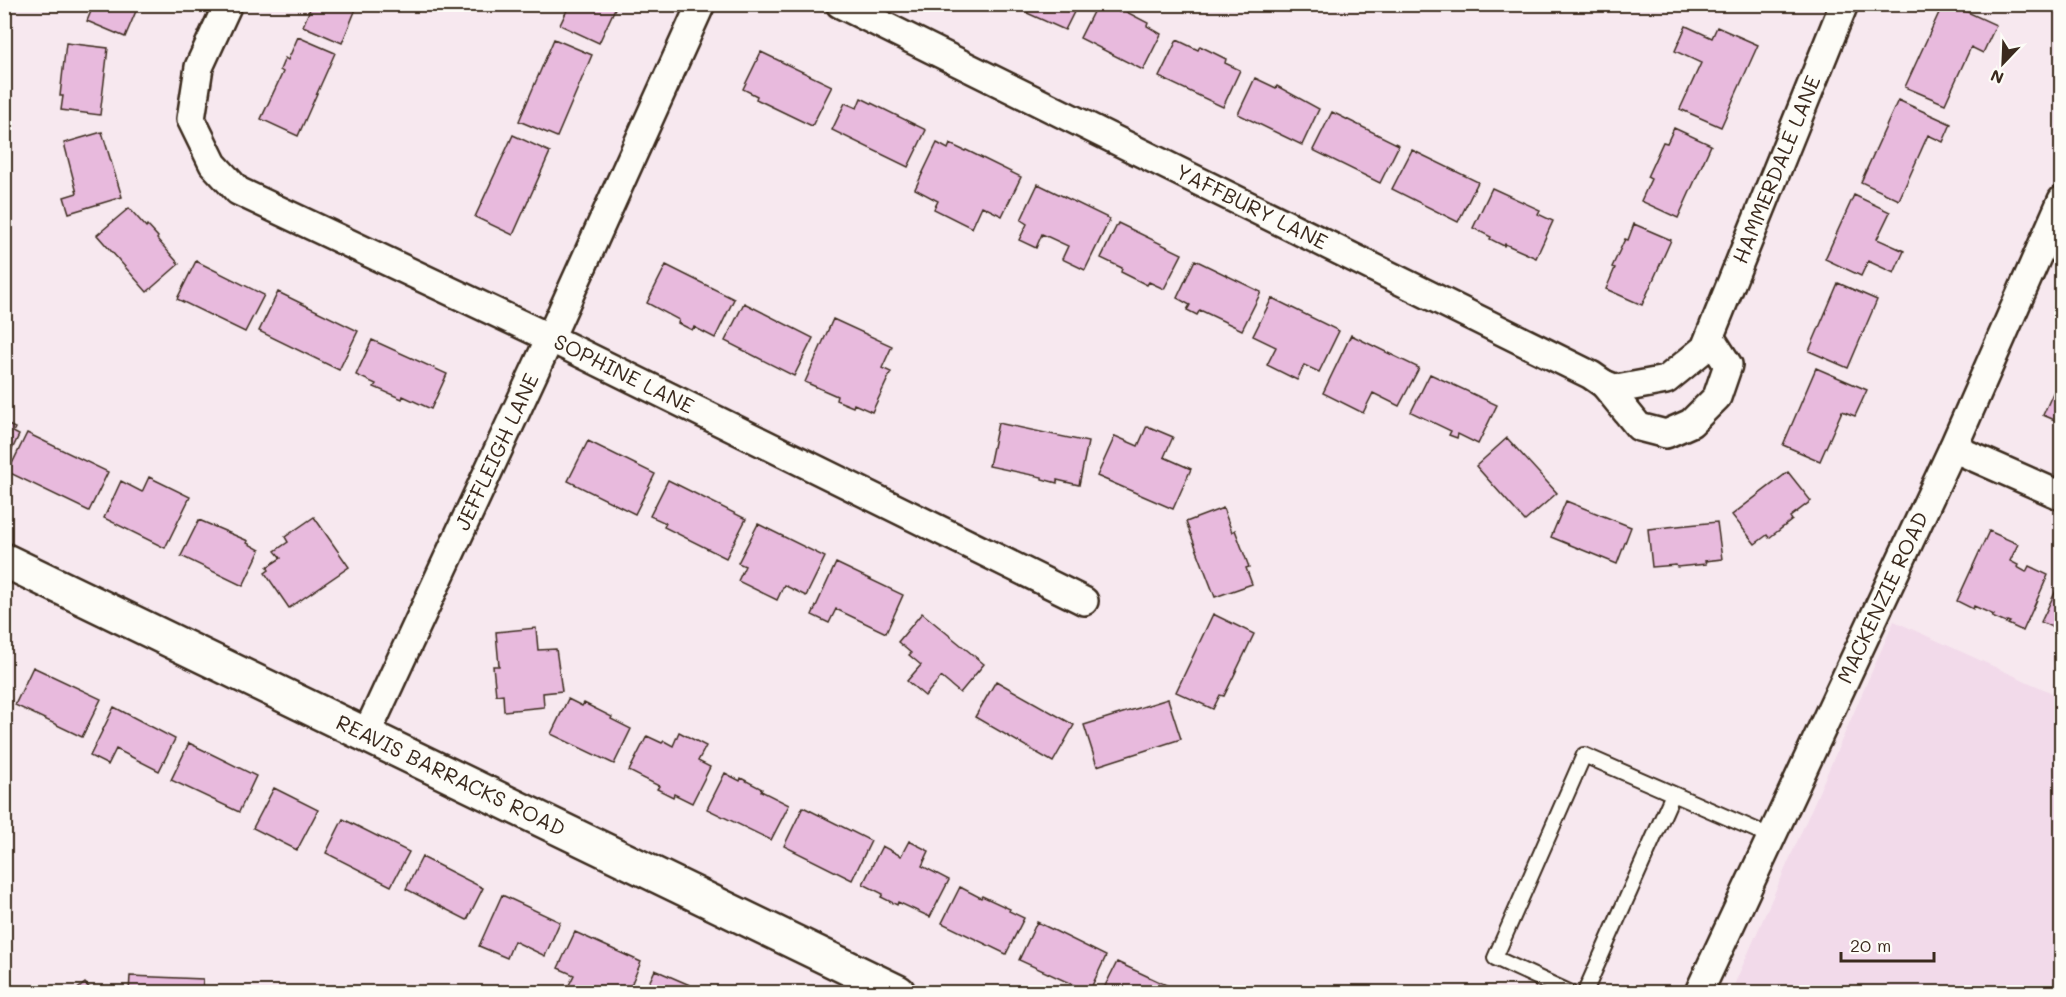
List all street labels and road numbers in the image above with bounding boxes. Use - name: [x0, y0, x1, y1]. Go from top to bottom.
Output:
- street label: HAMMERDALE LANE: [1726, 71, 1826, 267]
- street label: YAFFBURY LANE: [1172, 157, 1333, 255]
- street label: SOPHINE LANE: [550, 327, 699, 419]
- street label: JEFFLEIGH LANE: [448, 369, 544, 534]
- street label: MACKENZIE ROAD: [1830, 507, 1933, 687]
- street label: REAVIS BARRACKS ROAD: [332, 708, 570, 841]

